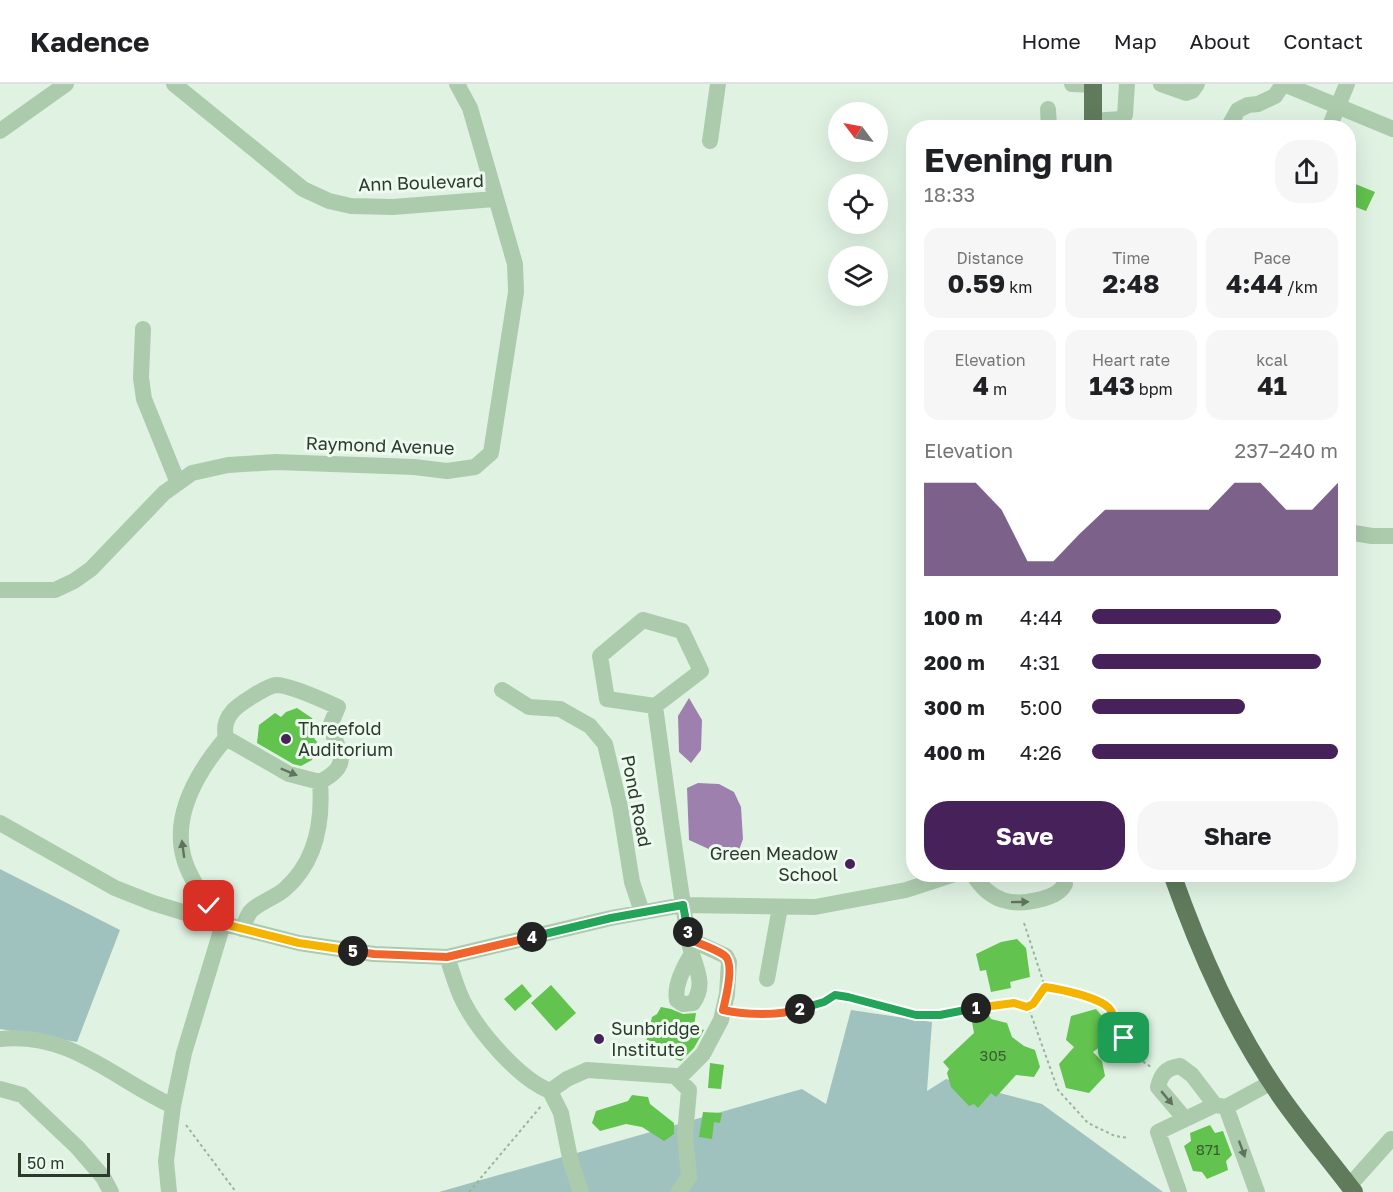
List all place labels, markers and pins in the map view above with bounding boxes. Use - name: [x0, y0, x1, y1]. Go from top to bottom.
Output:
- place label: Threefold Auditorium: [298, 717, 393, 760]
- marker: Threefold Auditorium: [279, 732, 293, 746]
- place label: Green Meadow School: [710, 842, 838, 885]
- marker: Green Meadow School: [843, 857, 857, 871]
- pin: [183, 880, 234, 931]
- pin: 3: [673, 917, 703, 947]
- pin: 4: [517, 922, 547, 952]
- pin: 5: [338, 936, 368, 966]
- pin: 1: [961, 993, 991, 1023]
- pin: 2: [785, 994, 815, 1024]
- pin: [1098, 1012, 1149, 1063]
- place label: Sunbridge Institute: [611, 1017, 700, 1060]
- marker: Sunbridge Institute: [592, 1032, 606, 1046]

